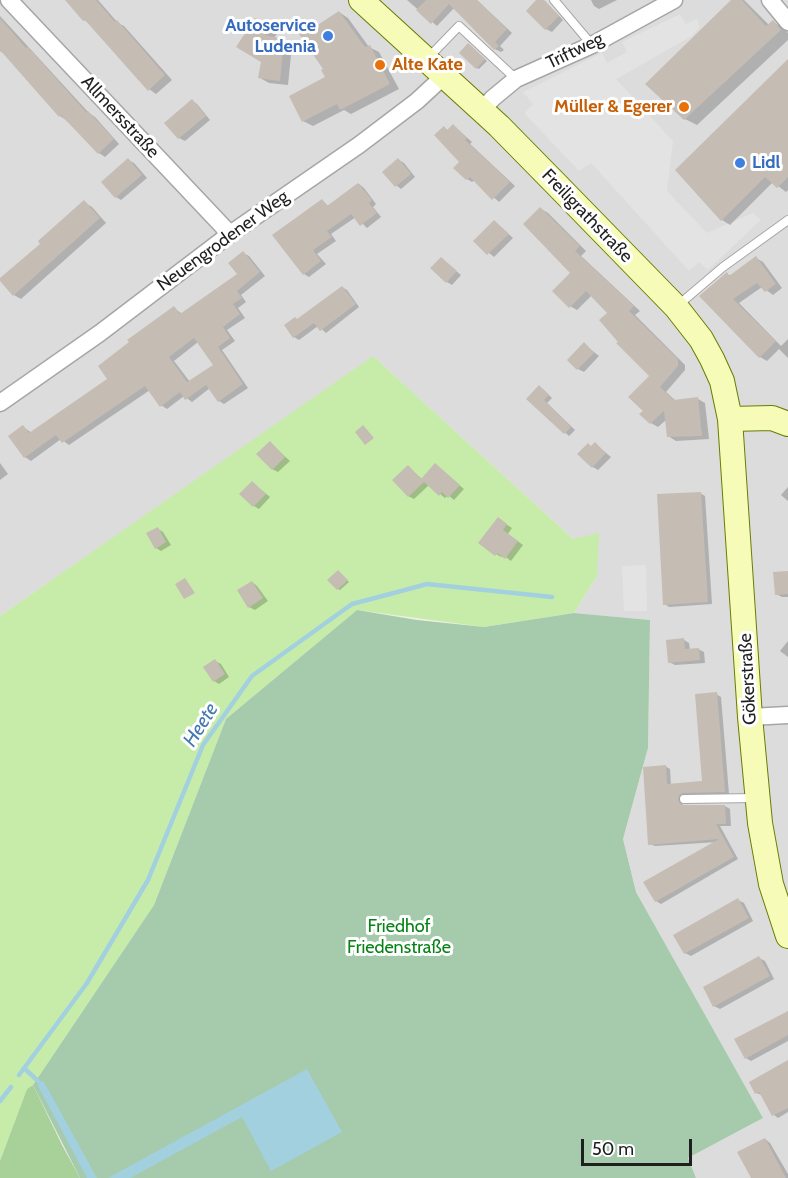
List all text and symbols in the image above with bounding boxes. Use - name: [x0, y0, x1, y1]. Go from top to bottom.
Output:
- place label: Autoservice Ludenia: [225, 15, 316, 57]
- street label: Triftweg: [543, 28, 607, 74]
- marker: Autoservice Ludenia: [321, 29, 335, 43]
- place label: Alte Kate: [392, 54, 463, 76]
- marker: Alte Kate: [373, 58, 387, 72]
- street label: Allmersstraße: [76, 71, 164, 163]
- place label: Müller & Egerer: [554, 96, 672, 118]
- marker: Müller & Egerer: [677, 100, 691, 114]
- place label: Lidl: [752, 152, 780, 174]
- marker: Lidl: [733, 156, 747, 170]
- street label: Freiligrathstraße: [537, 165, 637, 267]
- street label: Neuengrodener Weg: [153, 186, 293, 296]
- street label: Gökerstraße: [735, 633, 761, 725]
- water label: Heete: [178, 699, 224, 751]
- park label: Friedhof Friedenstraße: [347, 916, 451, 958]
- scale bar: [584, 1127, 695, 1165]
- text: 50 m: [592, 1138, 634, 1160]

